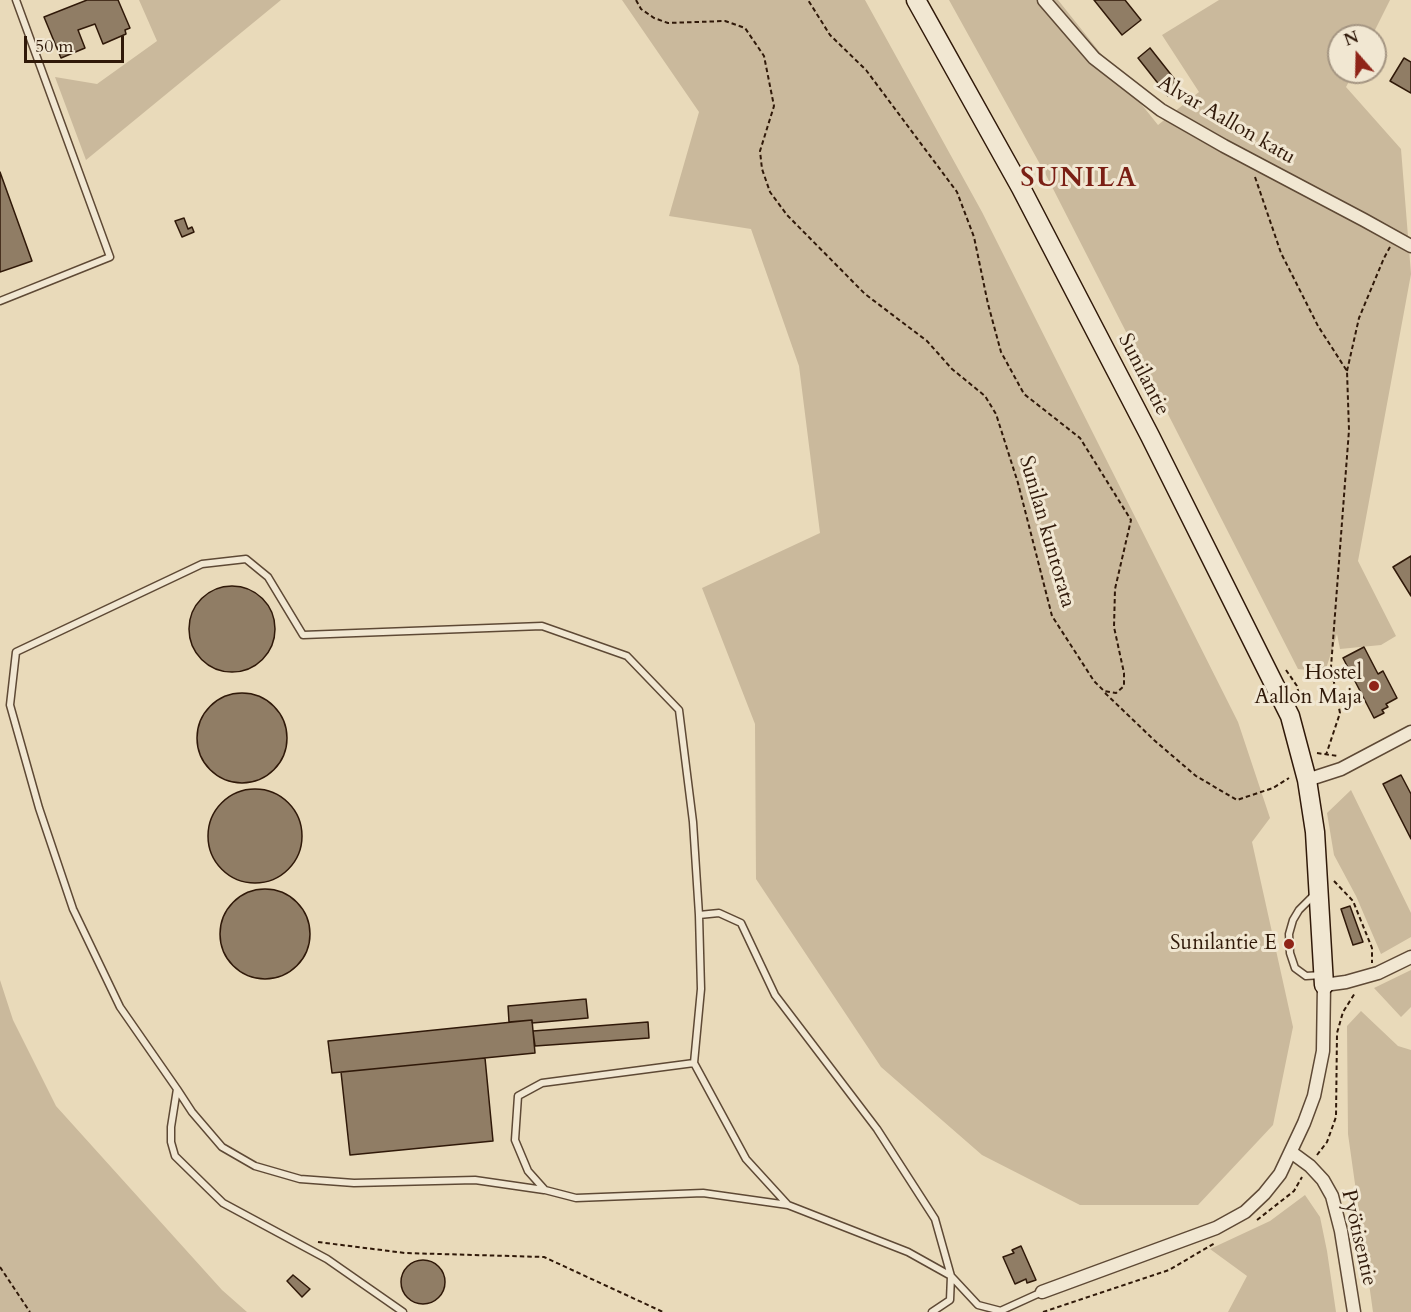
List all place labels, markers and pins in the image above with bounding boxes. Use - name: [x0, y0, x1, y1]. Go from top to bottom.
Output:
- place label: Hostel Aallon Maja: [1255, 661, 1362, 711]
- marker: Hostel Aallon Maja: [1367, 679, 1381, 693]
- place label: Sunilantie E: [1170, 931, 1277, 957]
- marker: Sunilantie E: [1282, 937, 1296, 951]

